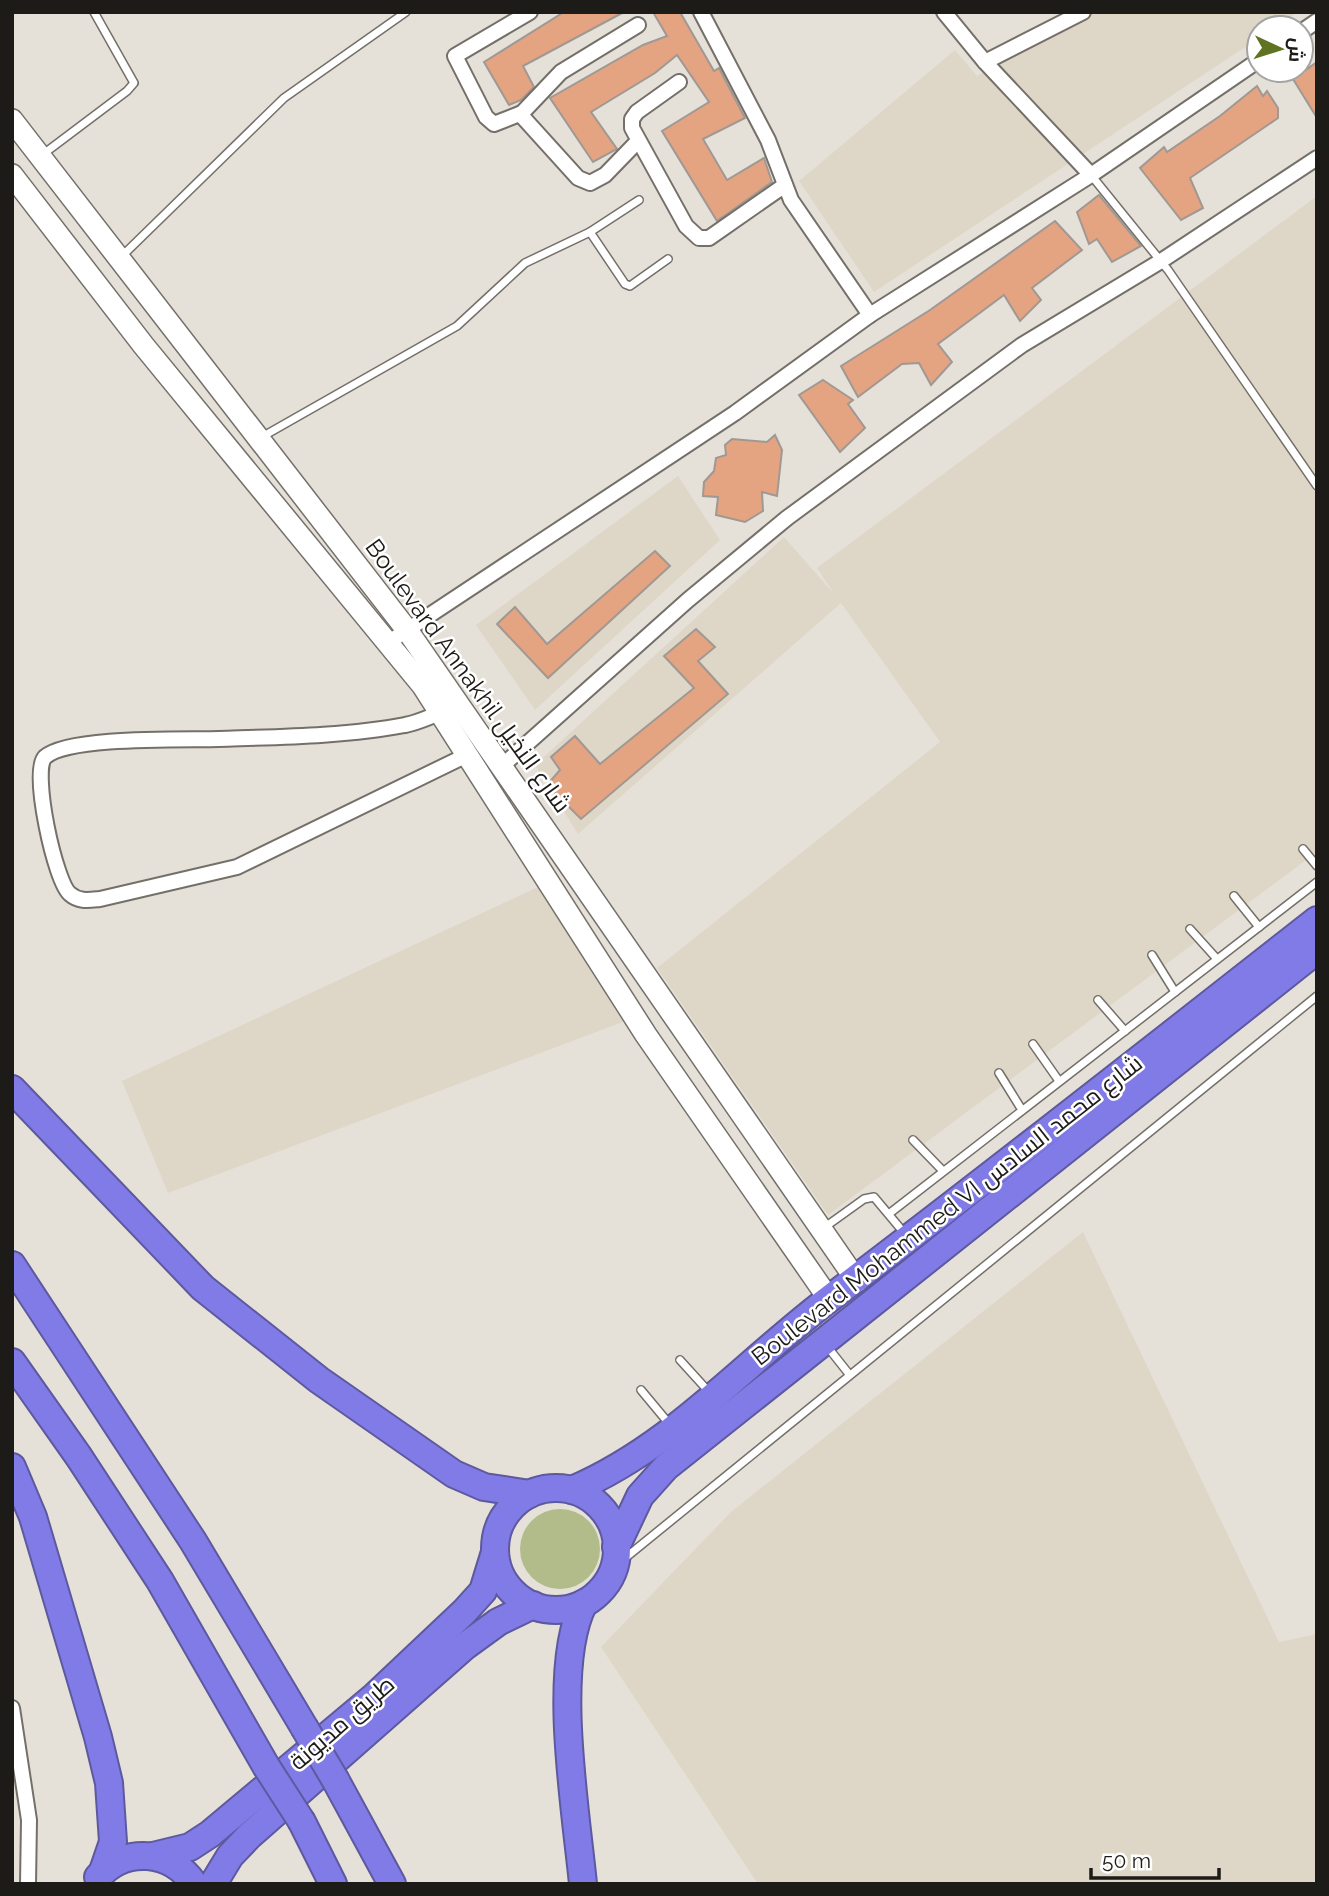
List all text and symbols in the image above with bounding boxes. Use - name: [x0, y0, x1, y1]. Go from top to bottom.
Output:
- north arrow: [1245, 14, 1315, 84]
- text: ش: [1284, 37, 1309, 63]
- street label: Boulevard Annakhil شارع النخيل: [358, 533, 577, 819]
- street label: Boulevard Mohammed VI شارع محمد السادس: [746, 1048, 1149, 1373]
- street label: طريق مديونة: [283, 1669, 401, 1777]
- scale bar: [1091, 1836, 1219, 1880]
- text: 50 m: [1102, 1848, 1151, 1873]

